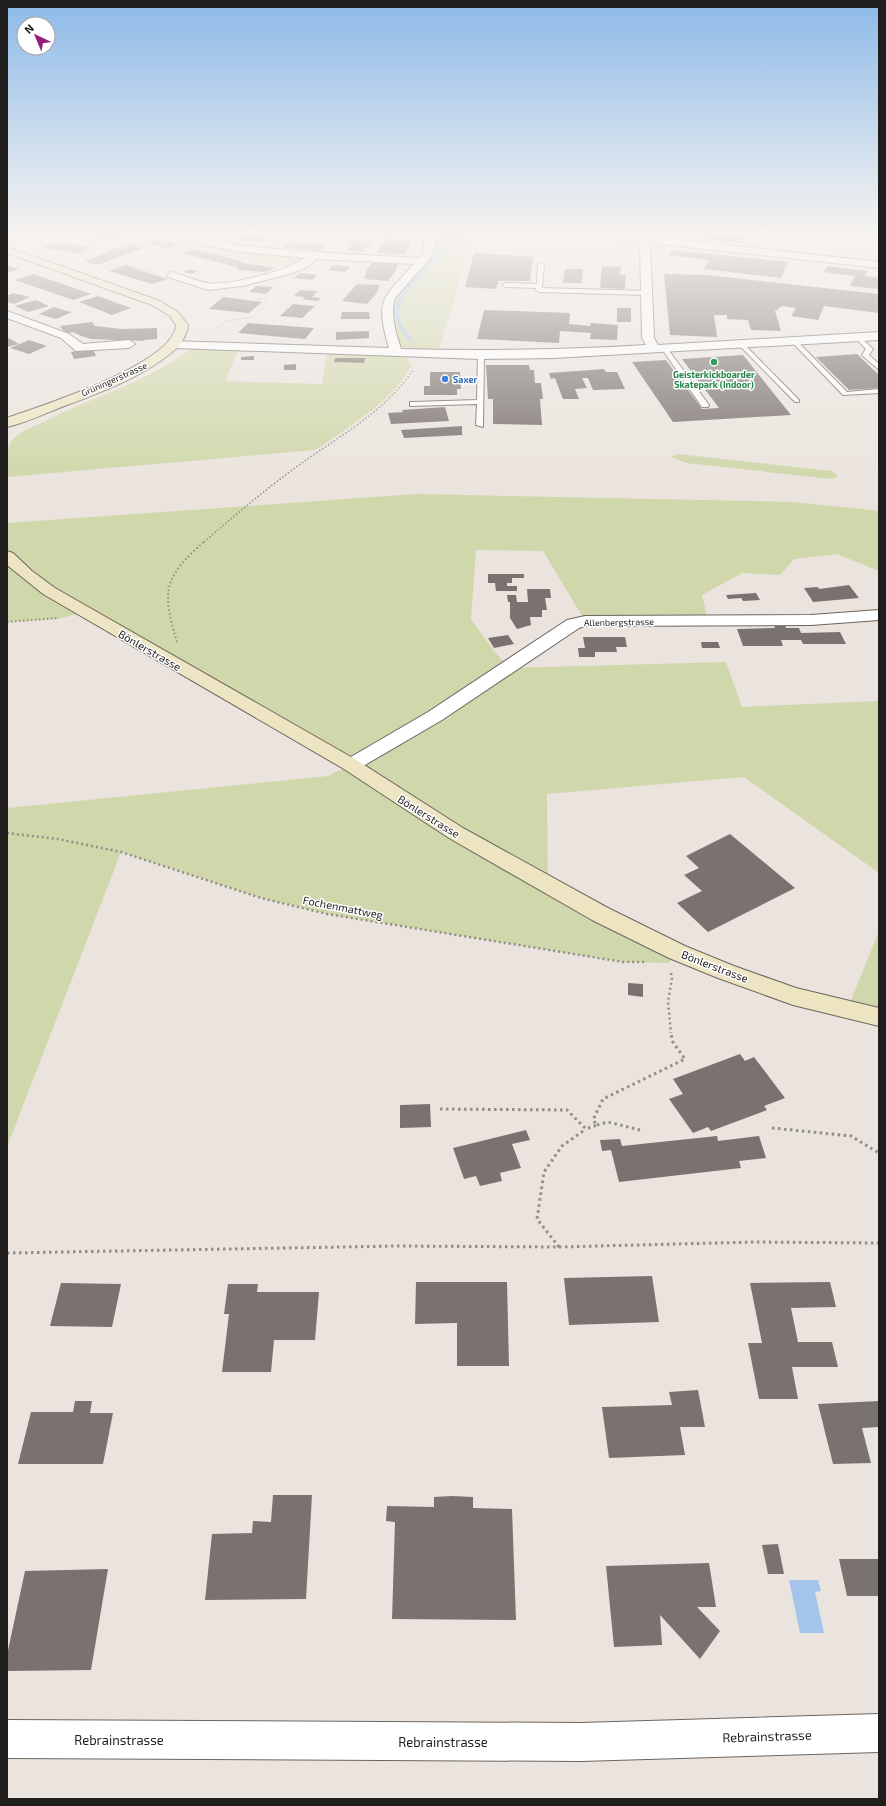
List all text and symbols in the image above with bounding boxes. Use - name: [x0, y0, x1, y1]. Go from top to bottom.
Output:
- north arrow: [16, 16, 56, 56]
- text: N: [21, 21, 36, 36]
- marker: Geisterkickboarder Skatepark (Indoor): [709, 357, 719, 367]
- street label: Grüningerstrasse: [79, 359, 149, 398]
- place label: Geisterkickboarder Skatepark (Indoor): [673, 369, 755, 390]
- marker: Saxer: [440, 374, 450, 384]
- place label: Saxer: [453, 374, 477, 385]
- street label: Allenbergstrasse: [584, 616, 654, 628]
- street label: Bönlerstrasse: [116, 627, 184, 673]
- street label: Bönlerstrasse: [396, 792, 462, 840]
- street label: Fochenmattweg: [302, 893, 384, 921]
- street label: Bönlerstrasse: [680, 947, 750, 985]
- street label: Rebrainstrasse: [722, 1726, 812, 1746]
- street label: Rebrainstrasse: [74, 1732, 164, 1748]
- street label: Rebrainstrasse: [398, 1734, 488, 1750]

